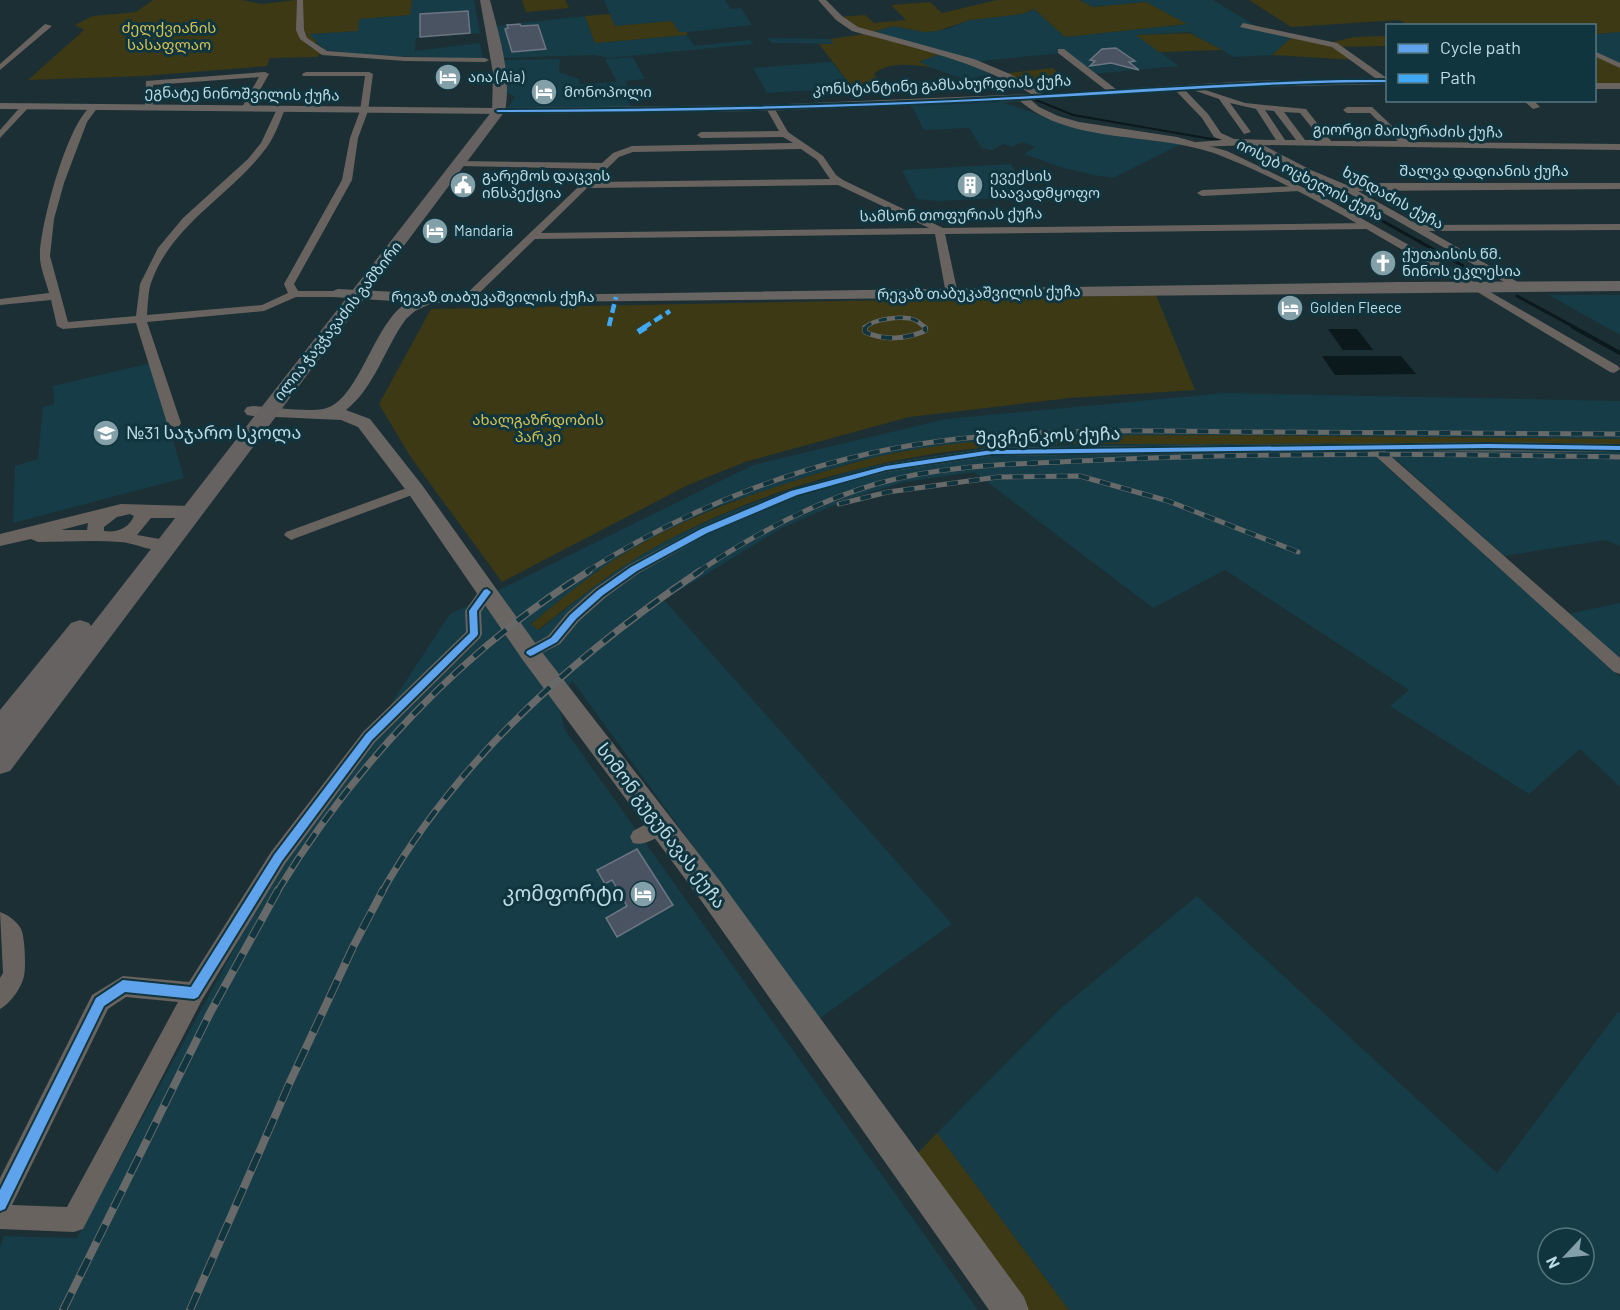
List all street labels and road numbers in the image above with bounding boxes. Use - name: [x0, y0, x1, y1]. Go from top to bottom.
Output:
- street label: კონსტანტინე გამსახურდიას ქუჩა: [812, 70, 1072, 99]
- street label: ეგნატე ნინოშვილის ქუჩა: [144, 82, 340, 105]
- street label: გიორგი მაისურაძის ქუჩა: [1313, 119, 1503, 142]
- street label: იოსებ ოცხელის ქუჩა: [1234, 134, 1387, 225]
- street label: შალვა დადიანის ქუჩა: [1399, 161, 1569, 180]
- street label: ხუნდაძის ქუჩა: [1339, 162, 1447, 233]
- street label: სამსონ თოფურიას ქუჩა: [859, 203, 1043, 226]
- street label: ილია ჭავჭავაძის გამზირი: [269, 237, 406, 404]
- street label: რევაზ თაბუკაშვილის ქუჩა: [877, 281, 1081, 304]
- street label: რევაზ თაბუკაშვილის ქუჩა: [391, 287, 595, 306]
- street label: შევჩენკოს ქუჩა: [975, 421, 1121, 450]
- street label: სიმონ გუგუნავას ქუჩა: [592, 739, 731, 913]

